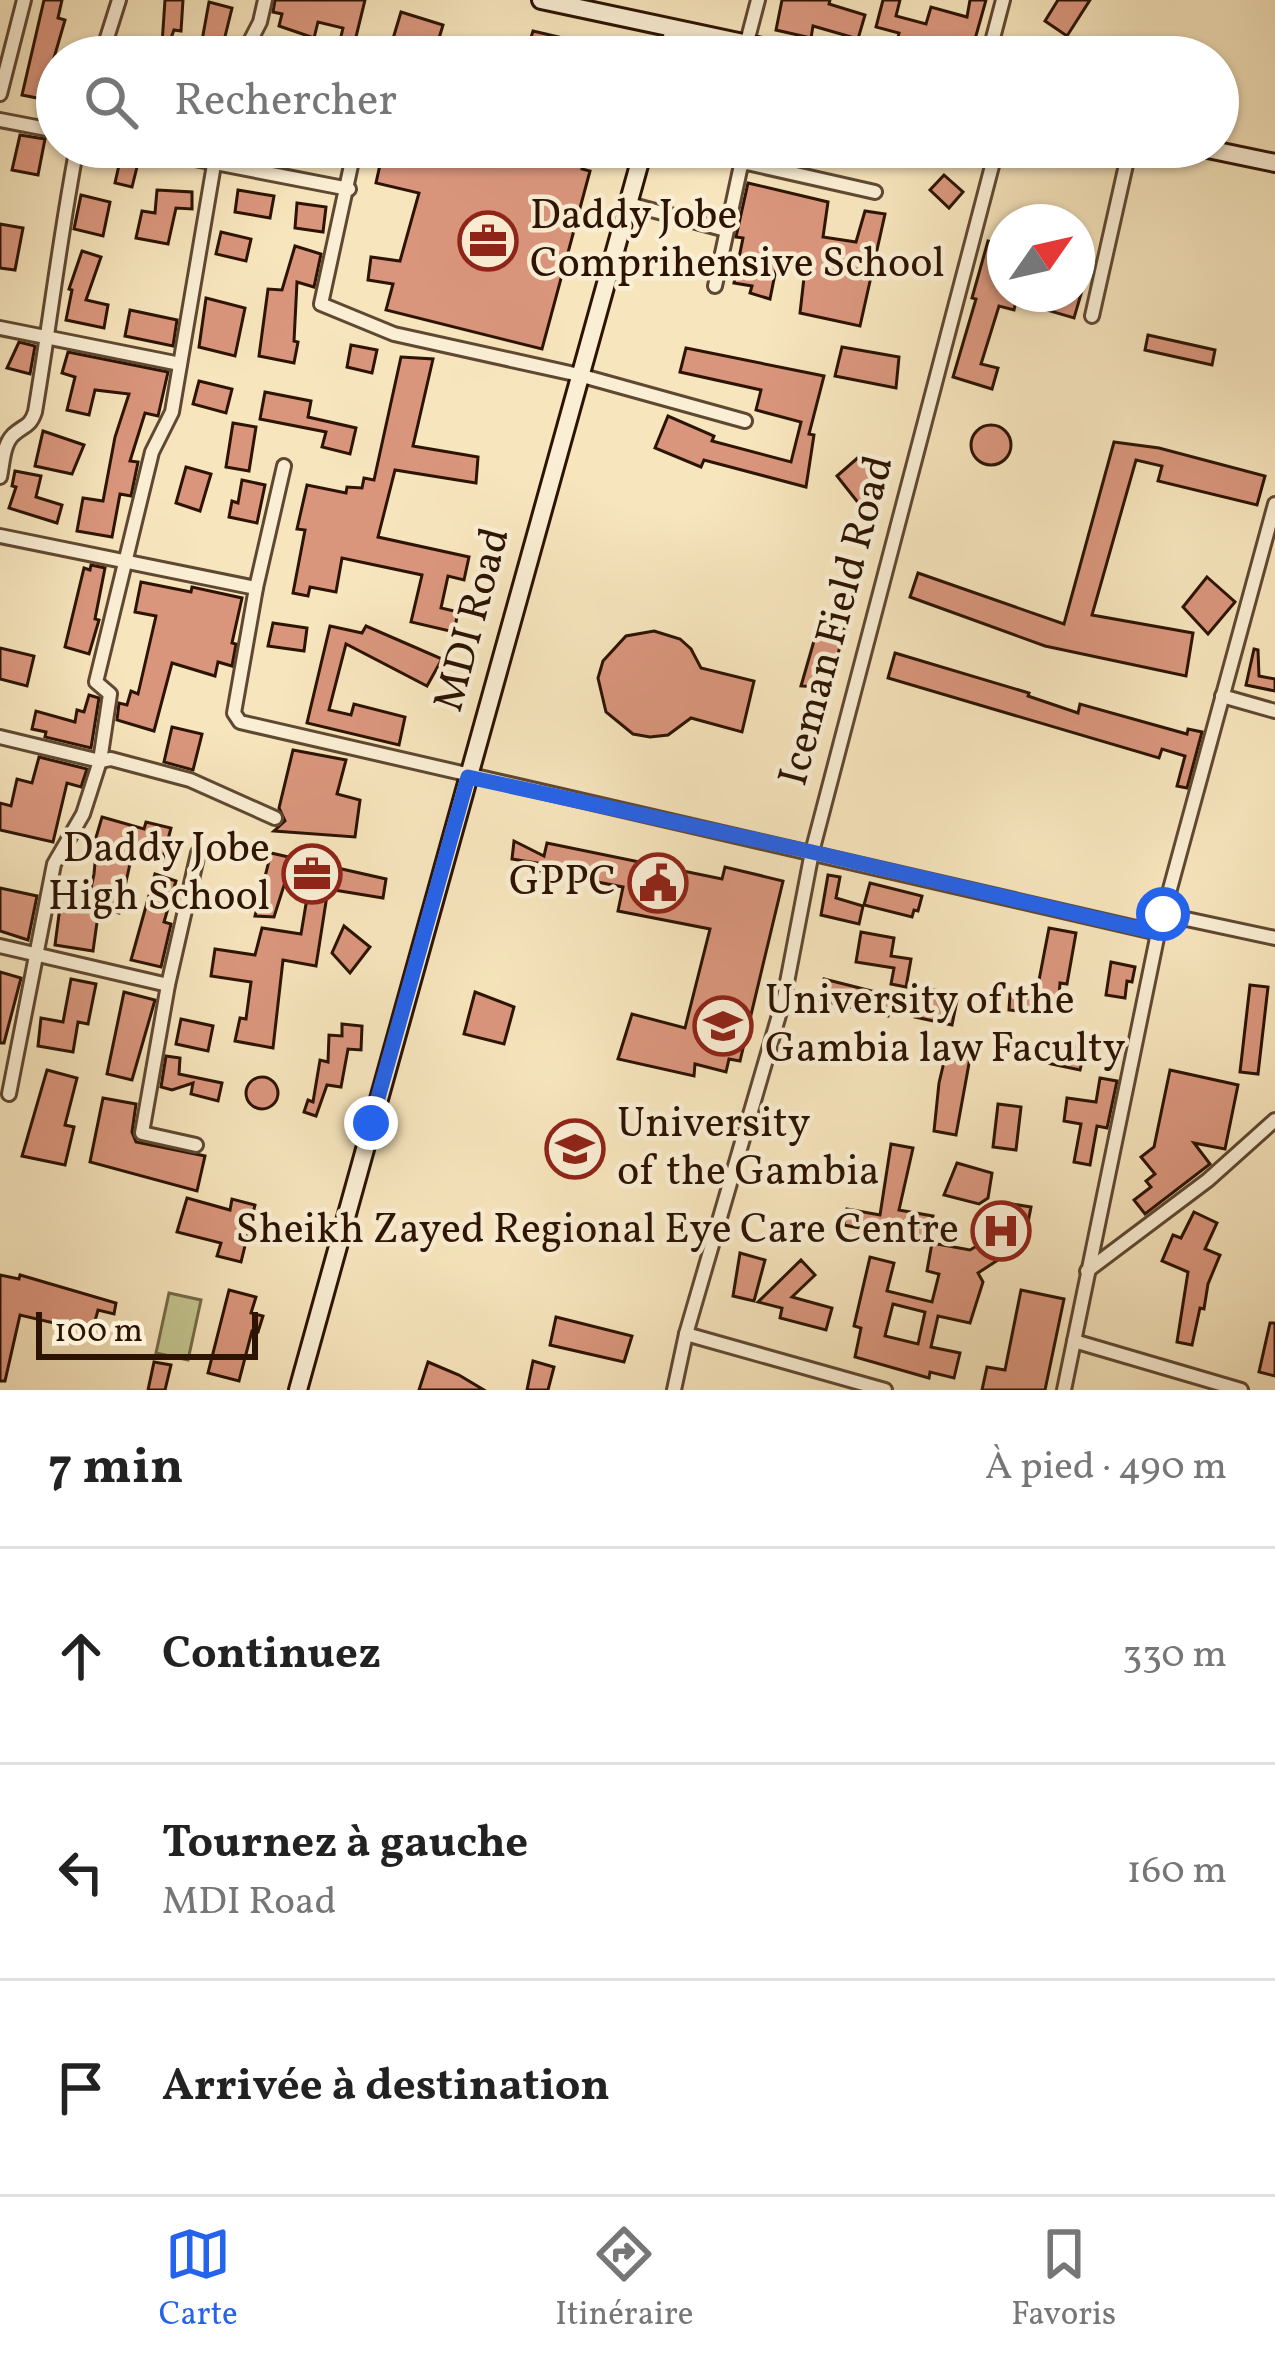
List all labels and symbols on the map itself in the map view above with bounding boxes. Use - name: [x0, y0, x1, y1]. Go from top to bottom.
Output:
- place label: Daddy Jobe Comprihensive School: [530, 188, 945, 295]
- north arrow: [987, 204, 1095, 312]
- office icon: Daddy Jobe Comprihensive School: [457, 210, 519, 272]
- street label: Iceman Field Road: [766, 449, 910, 793]
- street label: MDI Road: [421, 522, 527, 718]
- place label: Daddy Jobe High School: [48, 821, 270, 928]
- office icon: Daddy Jobe High School: [281, 843, 343, 905]
- public building icon: GPPC: [627, 852, 689, 914]
- place label: GPPC: [509, 854, 616, 913]
- route start: [1136, 887, 1190, 941]
- place label: University of the Gambia law Faculty: [765, 973, 1126, 1080]
- school or university icon: University of the Gambia law Faculty: [692, 995, 754, 1057]
- route end: [344, 1096, 398, 1150]
- place label: University of the Gambia: [617, 1096, 880, 1203]
- school or university icon: University of the Gambia: [544, 1118, 606, 1180]
- hospital icon: Sheikh Zayed Regional Eye Care Centre: [970, 1200, 1032, 1262]
- place label: Sheikh Zayed Regional Eye Care Centre: [236, 1202, 959, 1261]
- scale bar: [36, 1306, 258, 1359]

